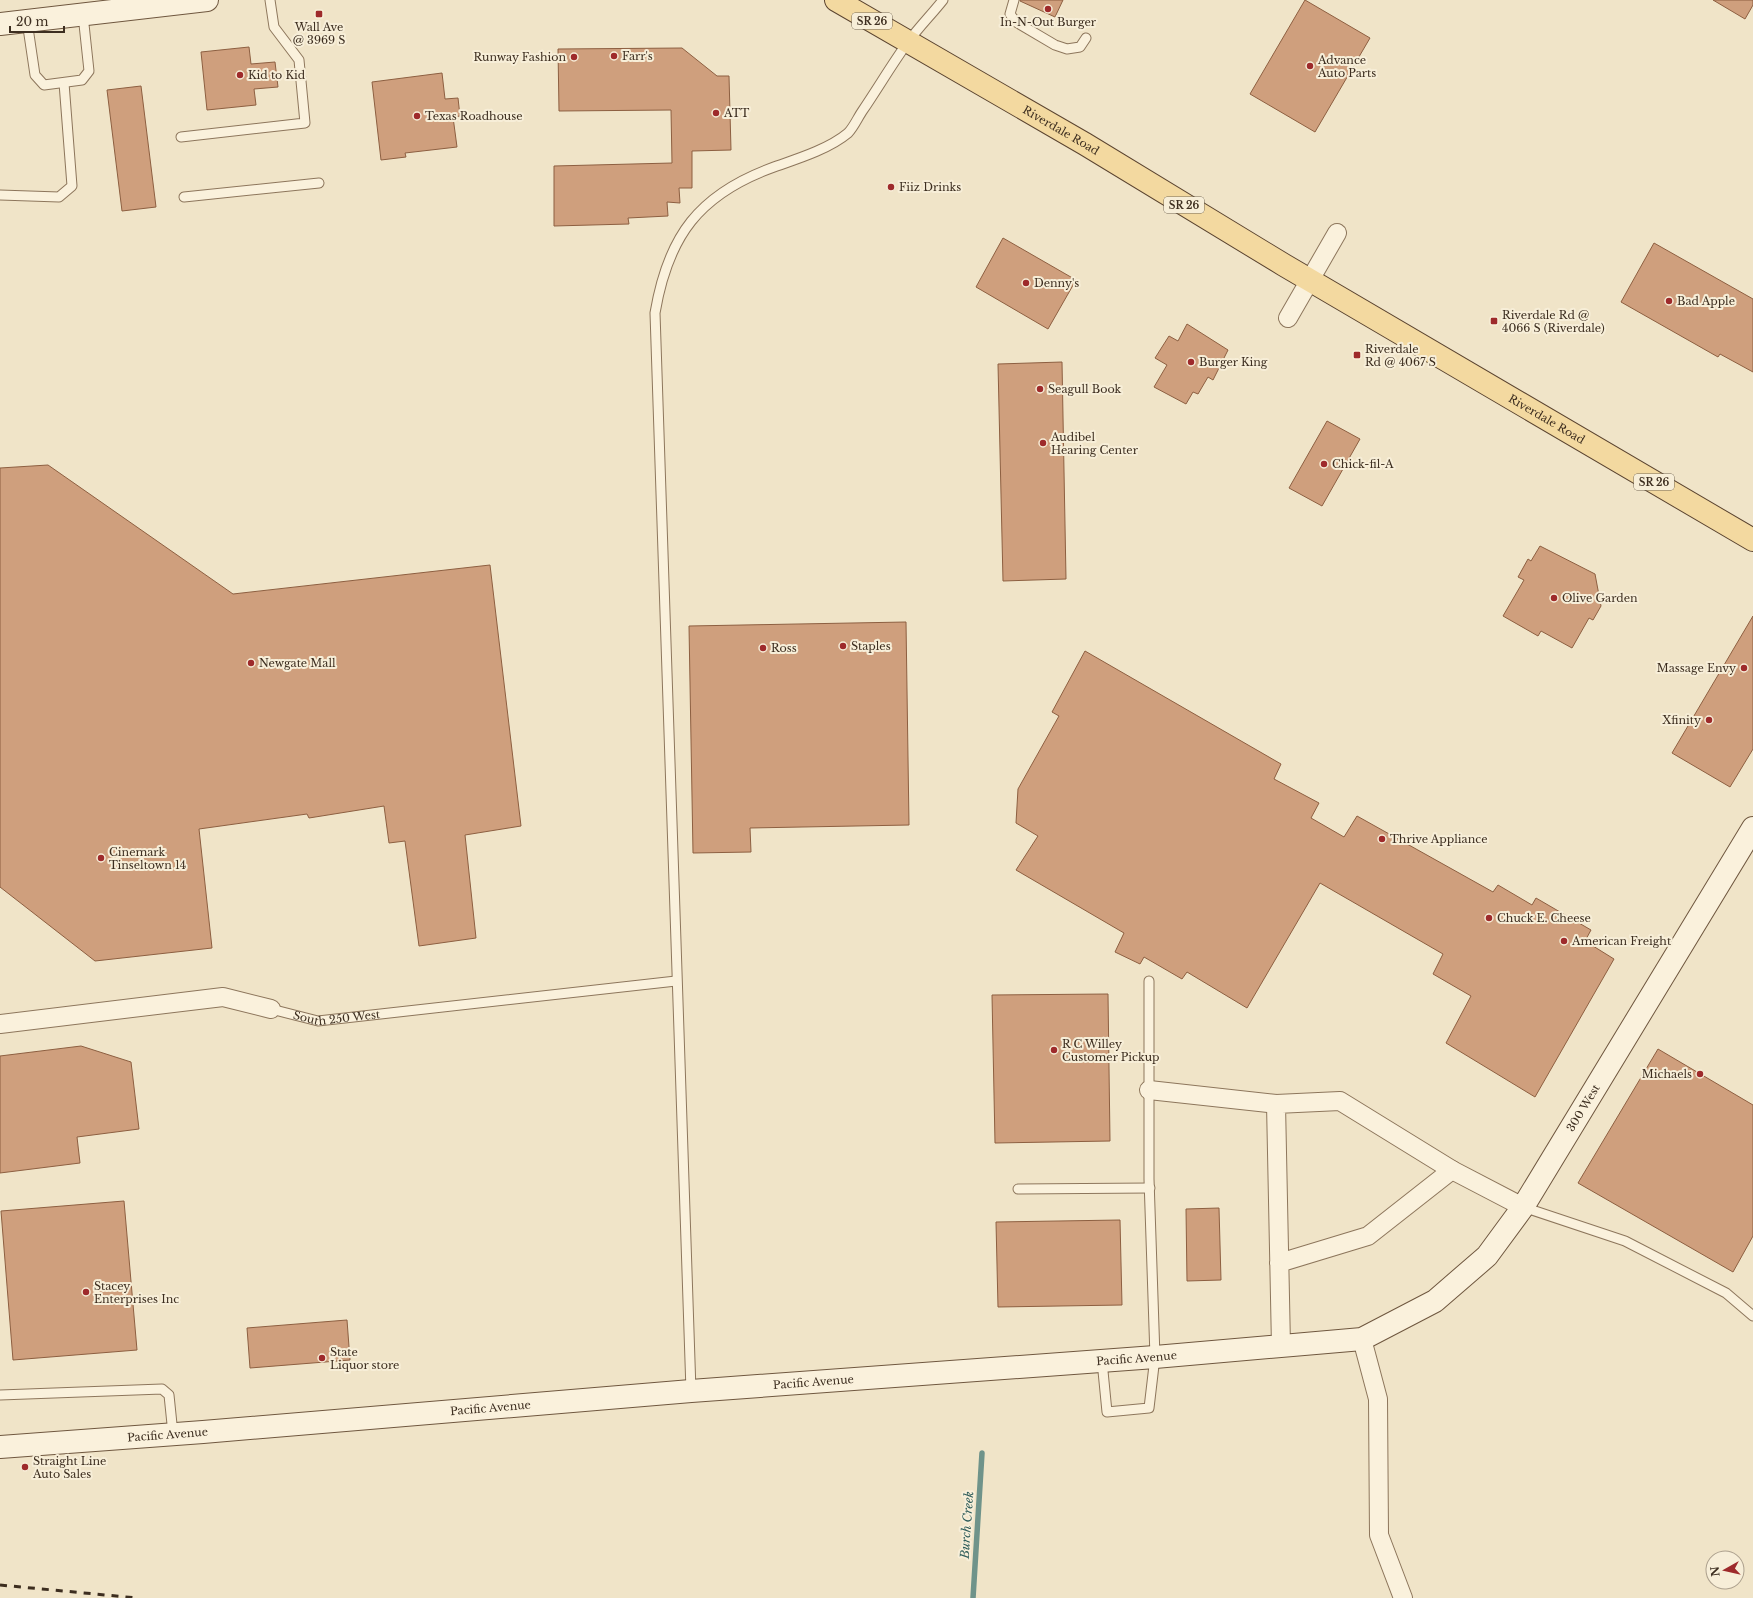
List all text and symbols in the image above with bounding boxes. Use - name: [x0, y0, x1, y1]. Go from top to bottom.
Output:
- marker: In-N-Out Burger: [1043, 4, 1053, 14]
- scale bar: [10, 8, 64, 34]
- marker: Wall Ave @ 3969 S: [314, 9, 324, 19]
- road number: SR 26: [852, 13, 892, 29]
- text: 20 m: [16, 14, 48, 29]
- place label: In-N-Out Burger: [1000, 15, 1097, 29]
- place label: Wall Ave @ 3969 S: [293, 20, 345, 47]
- place label: Farr's: [622, 49, 653, 63]
- place label: Runway Fashion: [473, 50, 566, 64]
- marker: Farr's: [609, 51, 619, 61]
- marker: Runway Fashion: [569, 52, 579, 62]
- place label: Advance Auto Parts: [1317, 53, 1376, 80]
- marker: Advance Auto Parts: [1305, 61, 1315, 71]
- place label: Kid to Kid: [248, 68, 306, 82]
- marker: Kid to Kid: [235, 70, 245, 80]
- street label: Riverdale Road: [1020, 103, 1102, 158]
- place label: ATT: [723, 106, 750, 120]
- marker: ATT: [711, 108, 721, 118]
- place label: Texas Roadhouse: [425, 109, 523, 123]
- marker: Texas Roadhouse: [412, 111, 422, 121]
- place label: Fiiz Drinks: [899, 180, 961, 194]
- marker: Fiiz Drinks: [886, 182, 896, 192]
- road number: SR 26: [1164, 197, 1204, 213]
- place label: Denny's: [1034, 276, 1079, 290]
- marker: Denny's: [1021, 278, 1031, 288]
- place label: Bad Apple: [1677, 294, 1735, 308]
- marker: Bad Apple: [1664, 296, 1674, 306]
- place label: Riverdale Rd @ 4066 S (Riverdale): [1502, 308, 1605, 335]
- marker: Riverdale Rd @ 4066 S (Riverdale): [1489, 316, 1499, 326]
- place label: Riverdale Rd @ 4067 S: [1365, 342, 1436, 369]
- marker: Riverdale Rd @ 4067 S: [1352, 350, 1362, 360]
- place label: Burger King: [1199, 355, 1268, 369]
- marker: Burger King: [1186, 357, 1196, 367]
- place label: Seagull Book: [1048, 382, 1122, 396]
- marker: Seagull Book: [1035, 384, 1045, 394]
- street label: Riverdale Road: [1506, 391, 1588, 447]
- place label: Audibel Hearing Center: [1050, 430, 1139, 457]
- marker: Audibel Hearing Center: [1038, 438, 1048, 448]
- place label: Chick-fil-A: [1332, 457, 1394, 471]
- marker: Chick-fil-A: [1319, 459, 1329, 469]
- road number: SR 26: [1634, 474, 1674, 490]
- place label: Olive Garden: [1562, 591, 1638, 605]
- marker: Olive Garden: [1549, 593, 1559, 603]
- place label: Staples: [851, 639, 891, 653]
- place label: Ross: [771, 641, 797, 655]
- marker: Staples: [838, 641, 848, 651]
- marker: Ross: [758, 643, 768, 653]
- place label: Newgate Mall: [259, 656, 336, 670]
- marker: Newgate Mall: [246, 658, 256, 668]
- place label: Massage Envy: [1657, 661, 1736, 675]
- marker: Massage Envy: [1739, 663, 1749, 673]
- place label: Xfinity: [1662, 713, 1701, 727]
- marker: Xfinity: [1704, 715, 1714, 725]
- place label: Thrive Appliance: [1390, 832, 1487, 846]
- marker: Thrive Appliance: [1377, 834, 1387, 844]
- place label: Cinemark Tinseltown 14: [109, 845, 186, 872]
- marker: Cinemark Tinseltown 14: [96, 853, 106, 863]
- place label: Chuck E. Cheese: [1497, 911, 1591, 925]
- marker: Chuck E. Cheese: [1484, 913, 1494, 923]
- place label: American Freight: [1571, 934, 1672, 948]
- marker: American Freight: [1559, 936, 1569, 946]
- street label: South 250 West: [292, 1007, 382, 1028]
- place label: R C Willey Customer Pickup: [1062, 1037, 1160, 1064]
- marker: R C Willey Customer Pickup: [1049, 1045, 1059, 1055]
- place label: Michaels: [1642, 1067, 1692, 1081]
- marker: Michaels: [1695, 1069, 1705, 1079]
- street label: 300 West: [1563, 1081, 1603, 1134]
- place label: Stacey Enterprises Inc: [94, 1279, 179, 1306]
- marker: Stacey Enterprises Inc: [81, 1287, 91, 1297]
- place label: State Liquor store: [330, 1345, 399, 1372]
- street label: Pacific Avenue: [1096, 1348, 1177, 1368]
- marker: State Liquor store: [317, 1353, 327, 1363]
- street label: Pacific Avenue: [773, 1372, 854, 1392]
- street label: Pacific Avenue: [450, 1397, 531, 1418]
- street label: Pacific Avenue: [127, 1425, 208, 1445]
- place label: Straight Line Auto Sales: [32, 1454, 106, 1481]
- marker: Straight Line Auto Sales: [20, 1462, 30, 1472]
- water label: Burch Creek: [957, 1491, 976, 1560]
- north arrow: [1705, 1550, 1745, 1590]
- text: N: [1707, 1565, 1723, 1577]

